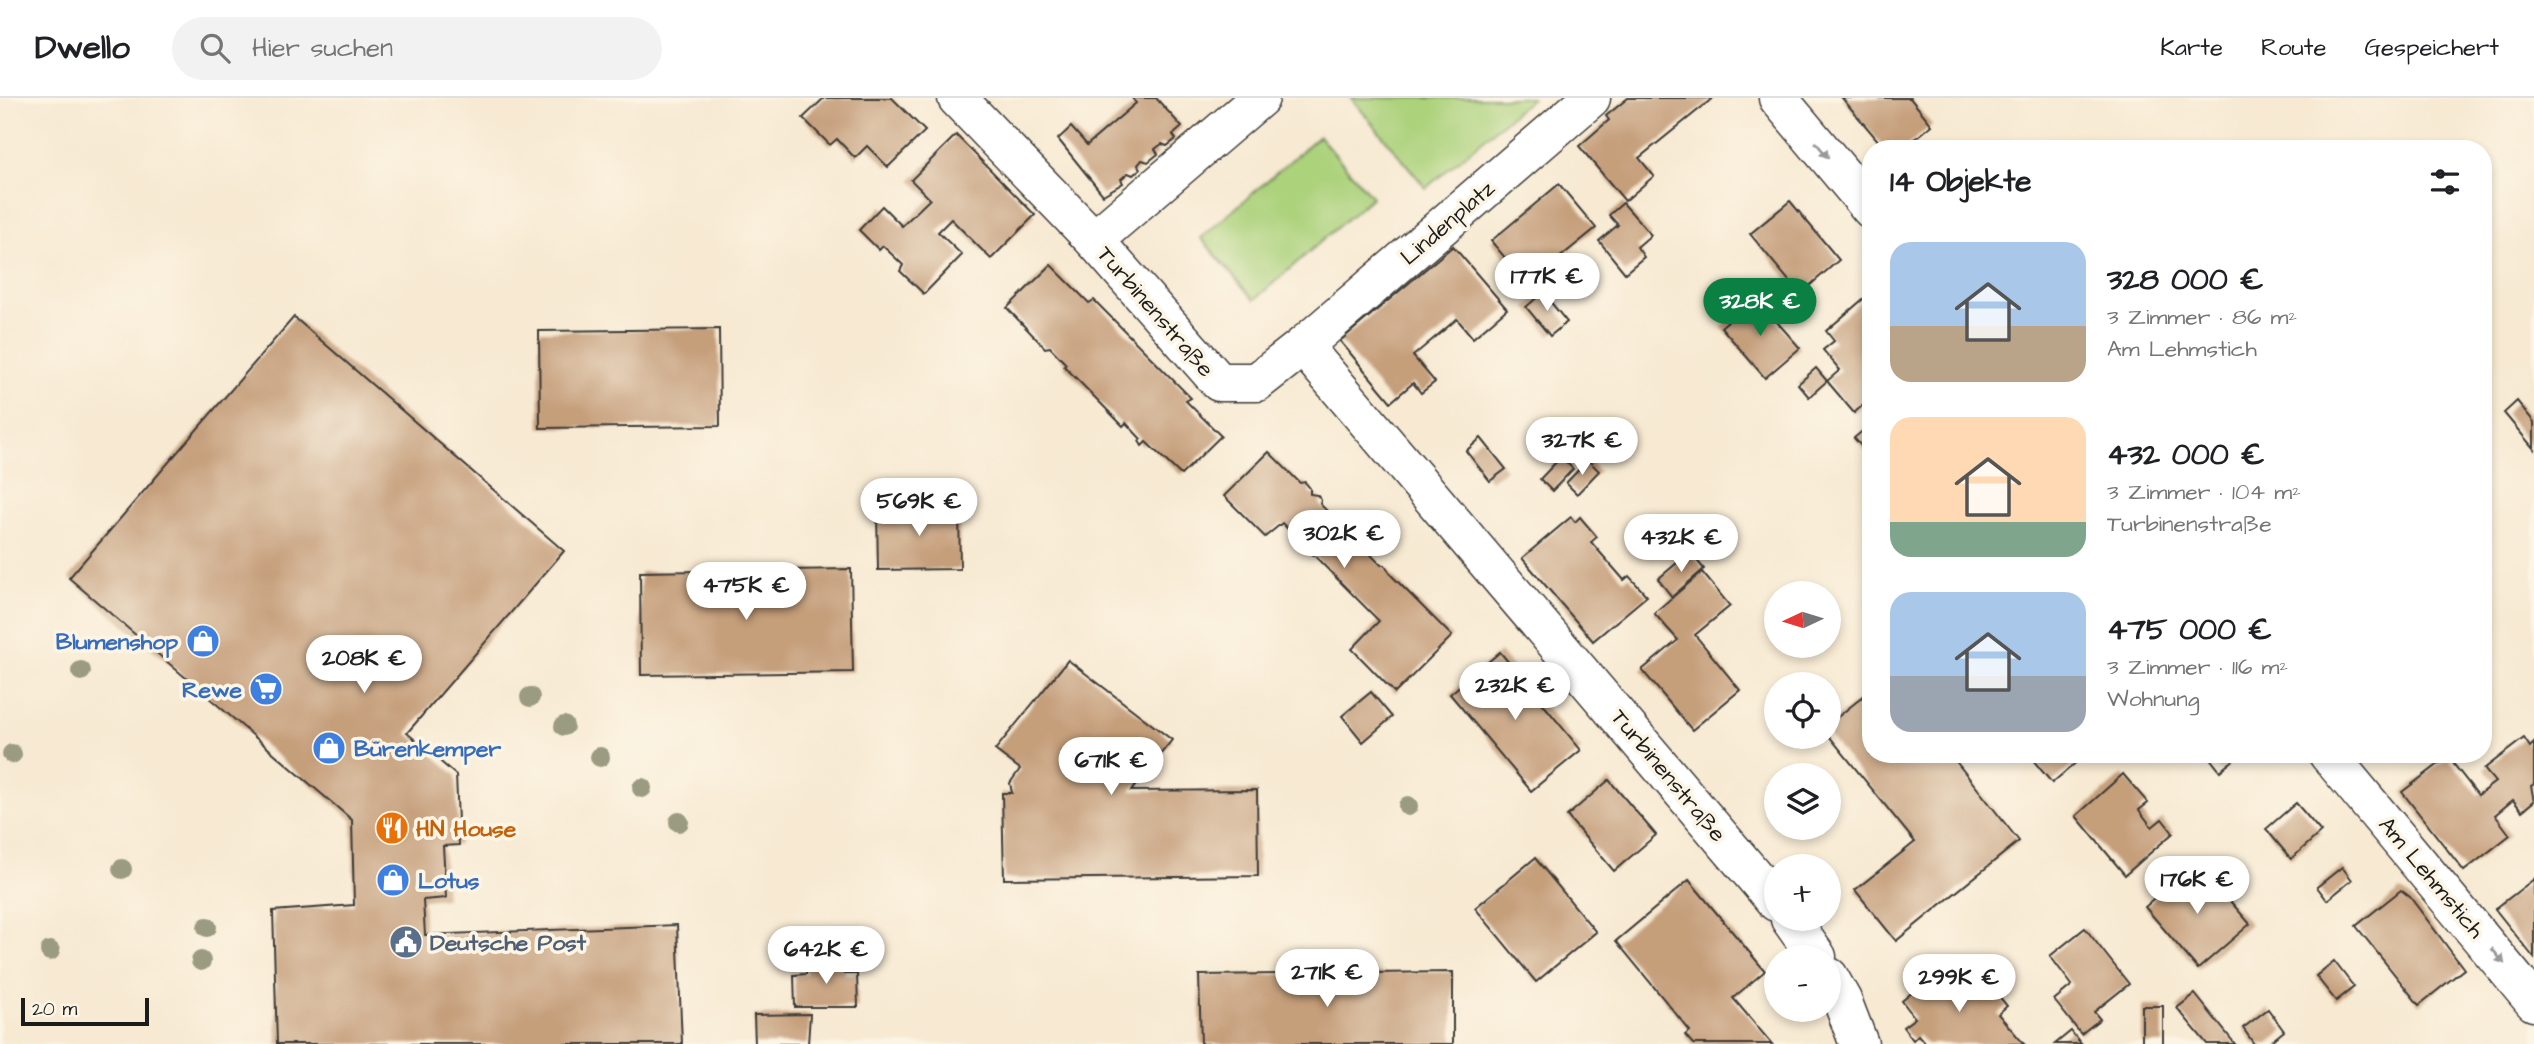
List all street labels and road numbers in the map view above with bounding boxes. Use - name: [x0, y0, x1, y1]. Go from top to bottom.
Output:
- street label: Lindenplatz: [1394, 172, 1502, 273]
- street label: Turbinenstraße: [1089, 239, 1221, 384]
- street label: Turbinenstraße: [1603, 702, 1733, 849]
- street label: Am Lehmstich: [2371, 810, 2492, 946]

